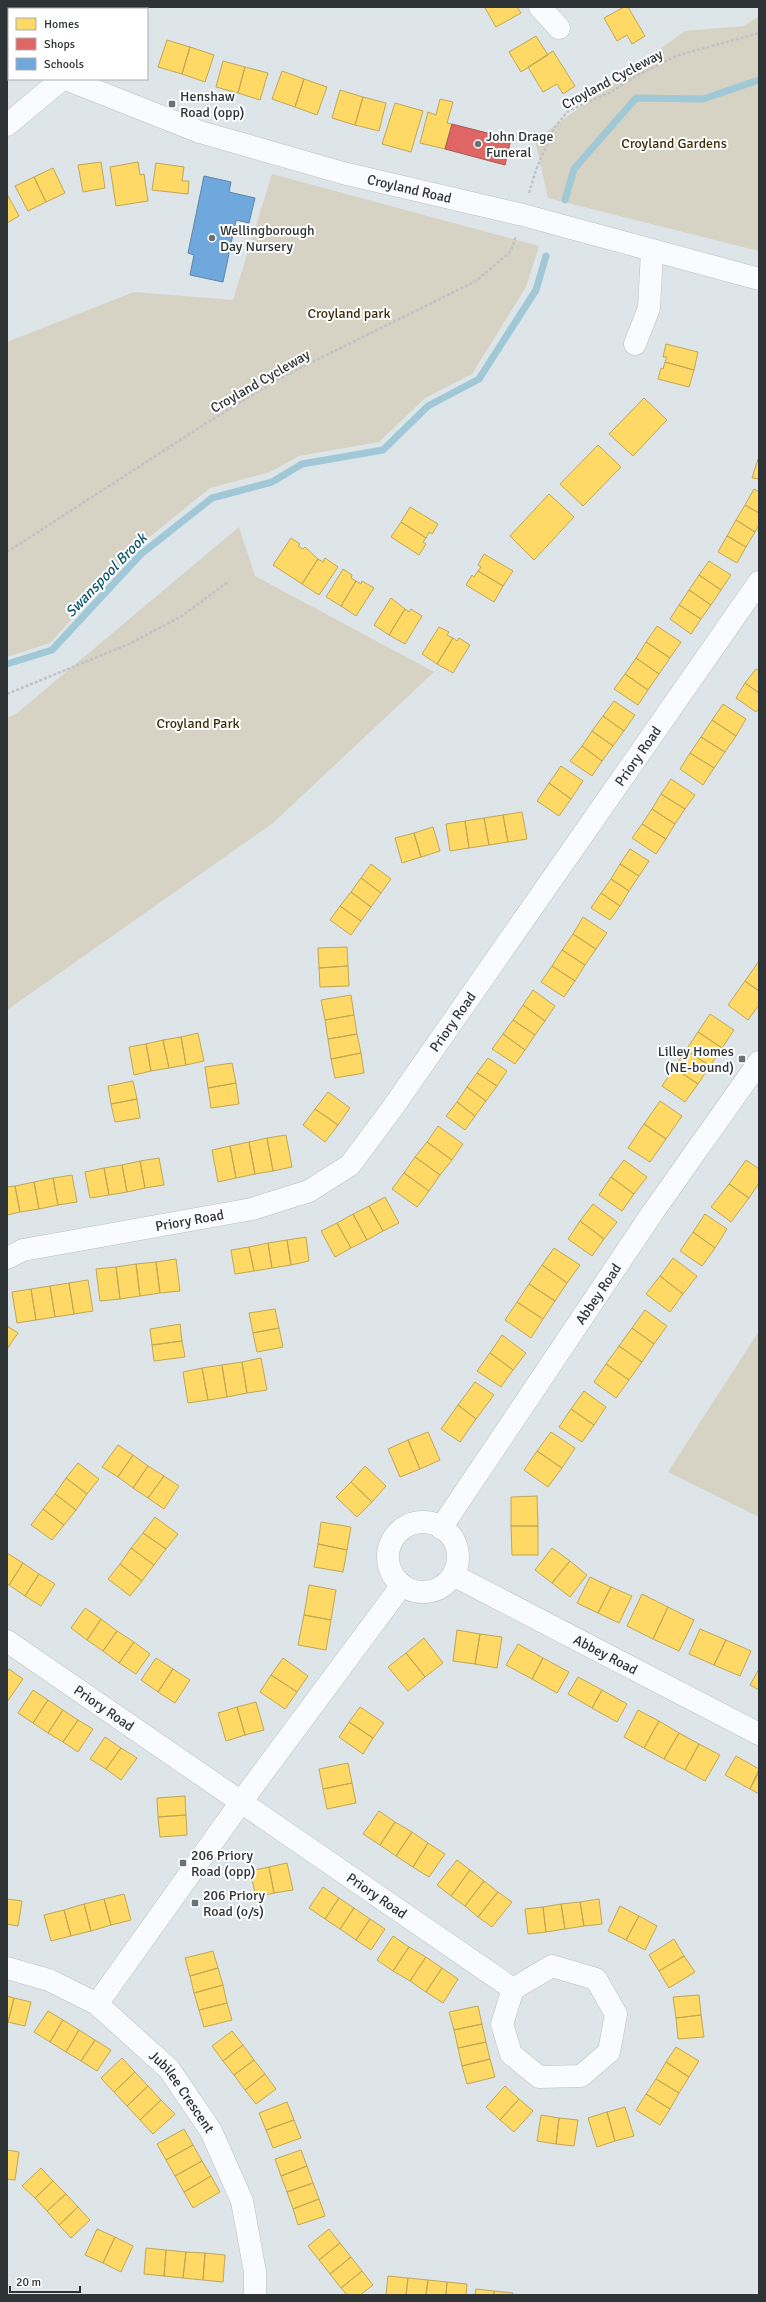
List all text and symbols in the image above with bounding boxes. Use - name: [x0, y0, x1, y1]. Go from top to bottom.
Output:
- legend: [8, 8, 148, 80]
- text: Homes: [44, 17, 79, 32]
- text: Shops: [44, 37, 75, 52]
- street label: Croyland Cycleway: [559, 45, 666, 113]
- text: Schools: [44, 57, 84, 72]
- place label: Henshaw Road (opp): [180, 88, 244, 121]
- marker: Henshaw Road (opp): [167, 99, 177, 109]
- place label: John Drage Funeral: [486, 128, 553, 161]
- park label: Croyland Gardens: [621, 135, 727, 152]
- marker: John Drage Funeral: [473, 139, 483, 149]
- street label: Croyland Road: [365, 171, 453, 207]
- place label: Wellingborough Day Nursery: [220, 222, 315, 255]
- marker: Wellingborough Day Nursery: [207, 233, 217, 243]
- park label: Croyland park: [307, 305, 391, 322]
- street label: Croyland Cycleway: [207, 346, 313, 417]
- water label: Swanspool Brook: [61, 528, 152, 621]
- park label: Croyland Park: [156, 715, 240, 732]
- street label: Priory Road: [611, 723, 665, 790]
- street label: Priory Road: [426, 989, 480, 1055]
- place label: Lilley Homes (NE-bound): [658, 1043, 734, 1076]
- marker: Lilley Homes (NE-bound): [737, 1054, 747, 1064]
- street label: Priory Road: [154, 1206, 225, 1235]
- street label: Abbey Road: [572, 1260, 625, 1328]
- street label: Abbey Road: [571, 1631, 640, 1678]
- street label: Priory Road: [71, 1682, 137, 1735]
- place label: 206 Priory Road (opp): [191, 1847, 255, 1880]
- marker: 206 Priory Road (opp): [178, 1858, 188, 1868]
- street label: Priory Road: [343, 1869, 410, 1923]
- place label: 206 Priory Road (o/s): [203, 1887, 265, 1920]
- marker: 206 Priory Road (o/s): [190, 1898, 200, 1908]
- street label: Jubilee Crescent: [145, 2047, 218, 2136]
- scale bar: [10, 2268, 80, 2294]
- text: 20 m: [16, 2275, 41, 2290]

